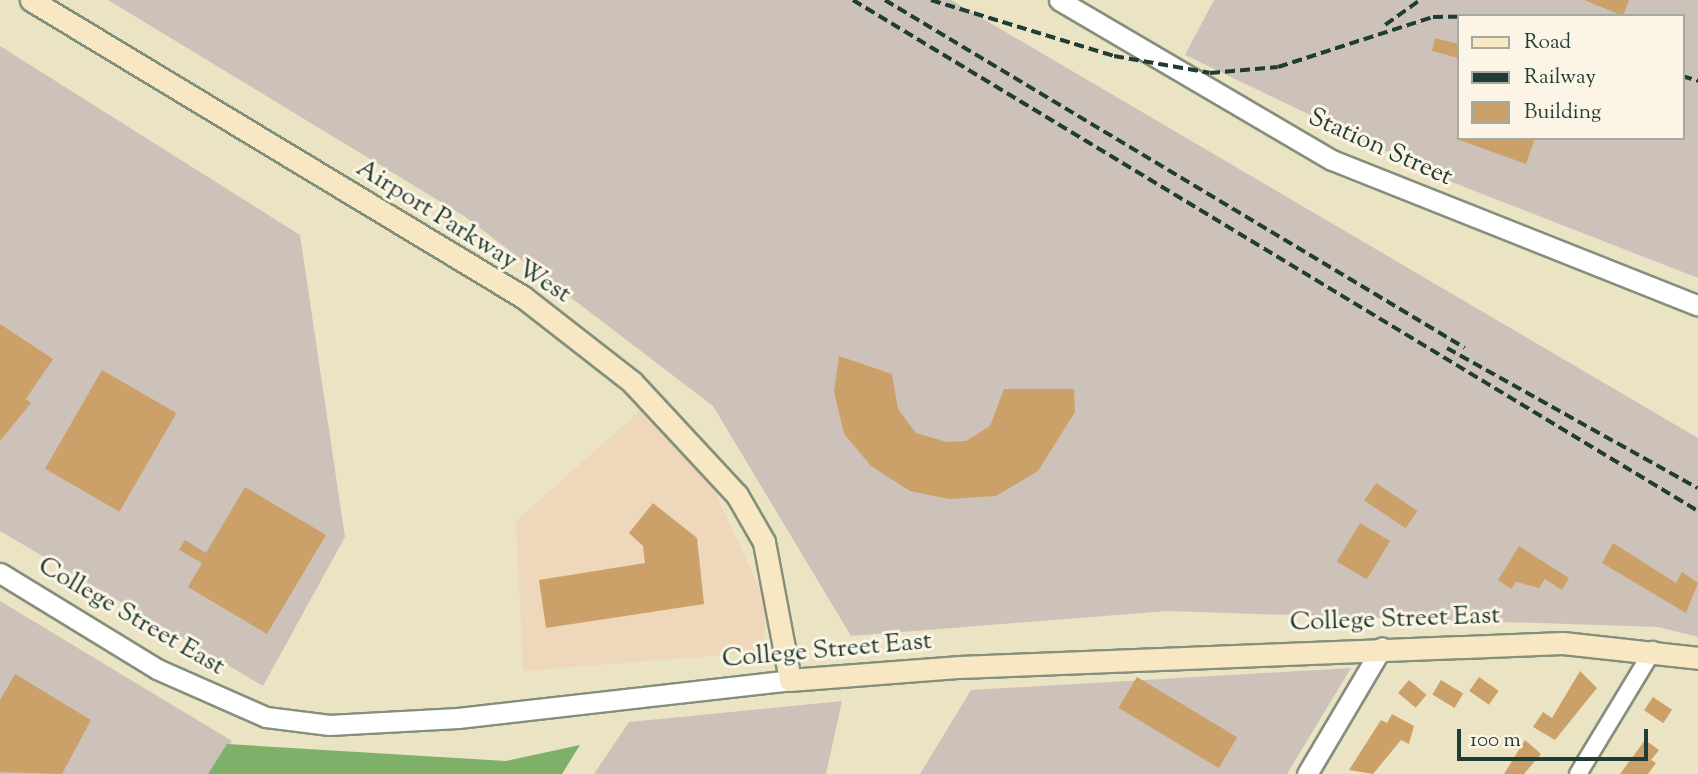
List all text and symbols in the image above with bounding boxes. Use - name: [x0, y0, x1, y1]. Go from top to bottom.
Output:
- legend: [1456, 14, 1684, 140]
- text: Road: [1524, 28, 1571, 58]
- text: Railway: [1524, 63, 1596, 93]
- text: Building: [1524, 98, 1601, 128]
- street label: Station Street: [1303, 102, 1457, 194]
- street label: Airport Parkway West: [350, 153, 576, 311]
- street label: College Street East: [32, 551, 230, 683]
- street label: College Street East: [1289, 601, 1501, 639]
- street label: College Street East: [721, 626, 933, 676]
- scale bar: [1460, 714, 1651, 758]
- text: 100 m: [1470, 726, 1521, 756]

